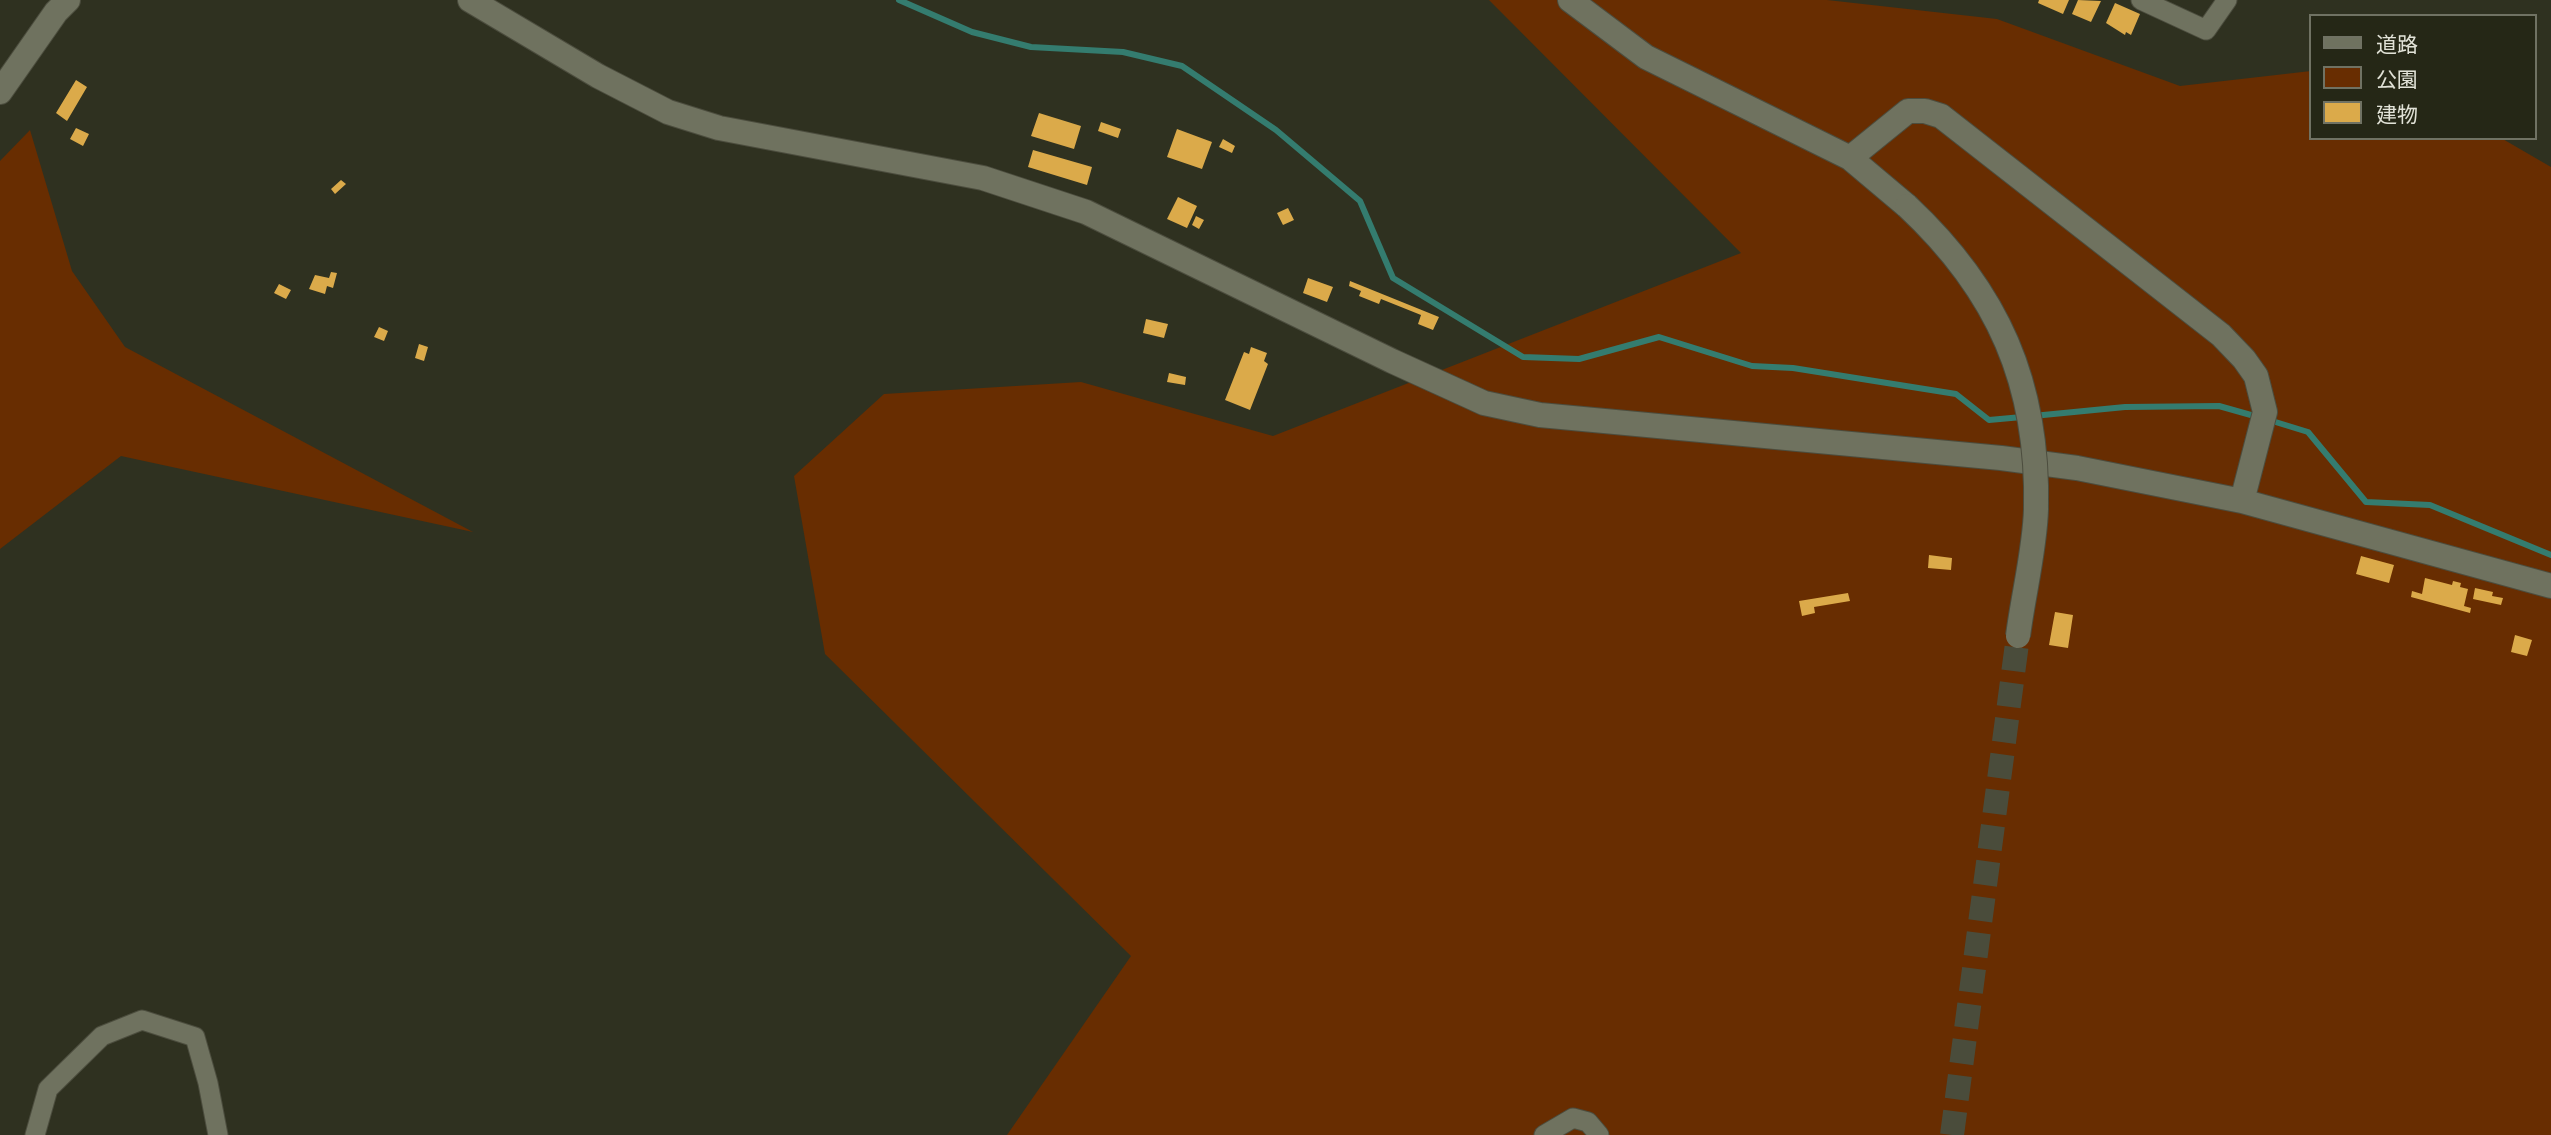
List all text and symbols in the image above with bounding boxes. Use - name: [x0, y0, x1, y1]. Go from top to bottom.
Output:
- legend: [2310, 14, 2537, 140]
- text: 道路: [2376, 32, 2418, 57]
- text: 公園: [2376, 67, 2418, 92]
- text: 建物: [2376, 102, 2418, 127]

